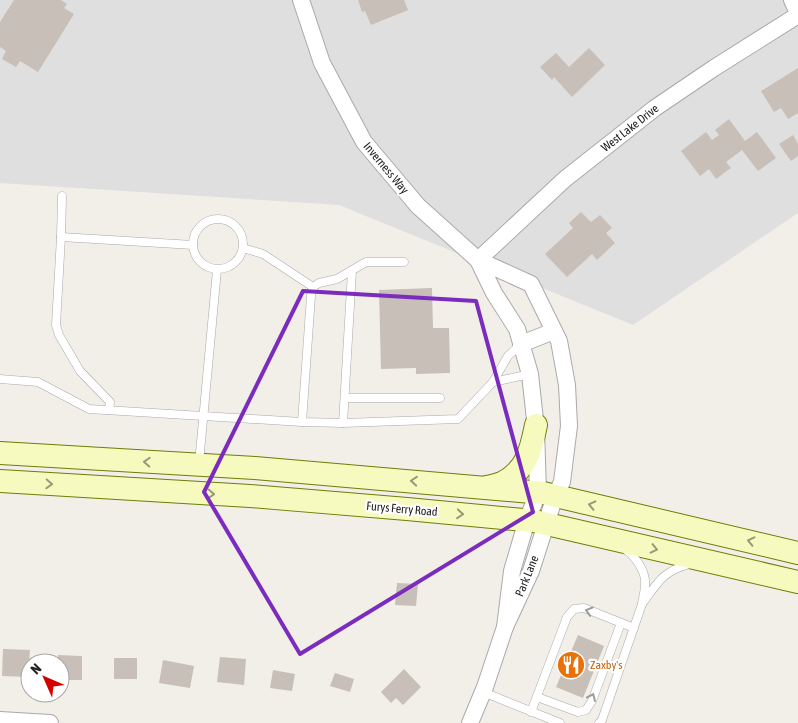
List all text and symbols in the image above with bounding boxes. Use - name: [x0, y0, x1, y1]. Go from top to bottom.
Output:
- street label: West Lake Drive: [599, 101, 661, 155]
- street label: Inverness Way: [360, 139, 412, 197]
- one-way arrow: [143, 457, 151, 468]
- one-way arrow: [410, 476, 418, 487]
- one-way arrow: [45, 479, 53, 490]
- one-way arrow: [207, 488, 215, 499]
- street label: Furys Ferry Road: [366, 499, 438, 519]
- one-way arrow: [588, 500, 597, 511]
- one-way arrow: [456, 508, 464, 519]
- one-way arrow: [746, 537, 755, 547]
- one-way arrow: [650, 543, 659, 554]
- street label: Park Lane: [512, 553, 542, 599]
- one-way arrow: [584, 606, 593, 617]
- restaurant icon: Zaxby's: [556, 650, 586, 680]
- north arrow: [20, 653, 70, 703]
- place label: Zaxby's: [590, 658, 623, 672]
- text: N: [27, 660, 44, 677]
- one-way arrow: [586, 693, 597, 702]

